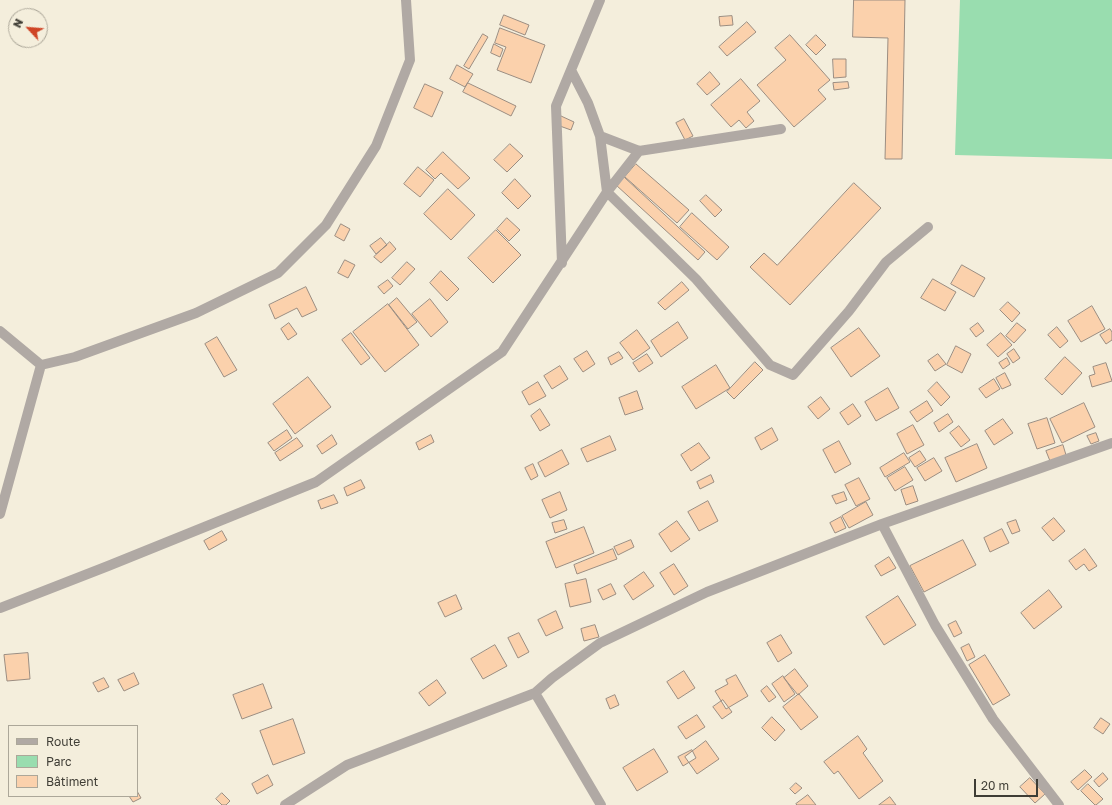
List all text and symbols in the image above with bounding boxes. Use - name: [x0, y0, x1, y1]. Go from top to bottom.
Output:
- north arrow: [8, 8, 48, 48]
- text: N: [10, 16, 25, 30]
- legend: [8, 725, 138, 797]
- text: Route: [46, 734, 80, 749]
- text: Parc: [46, 754, 72, 769]
- scale bar: [976, 771, 1040, 797]
- text: Bâtiment: [46, 774, 98, 789]
- text: 20 m: [981, 778, 1009, 793]

